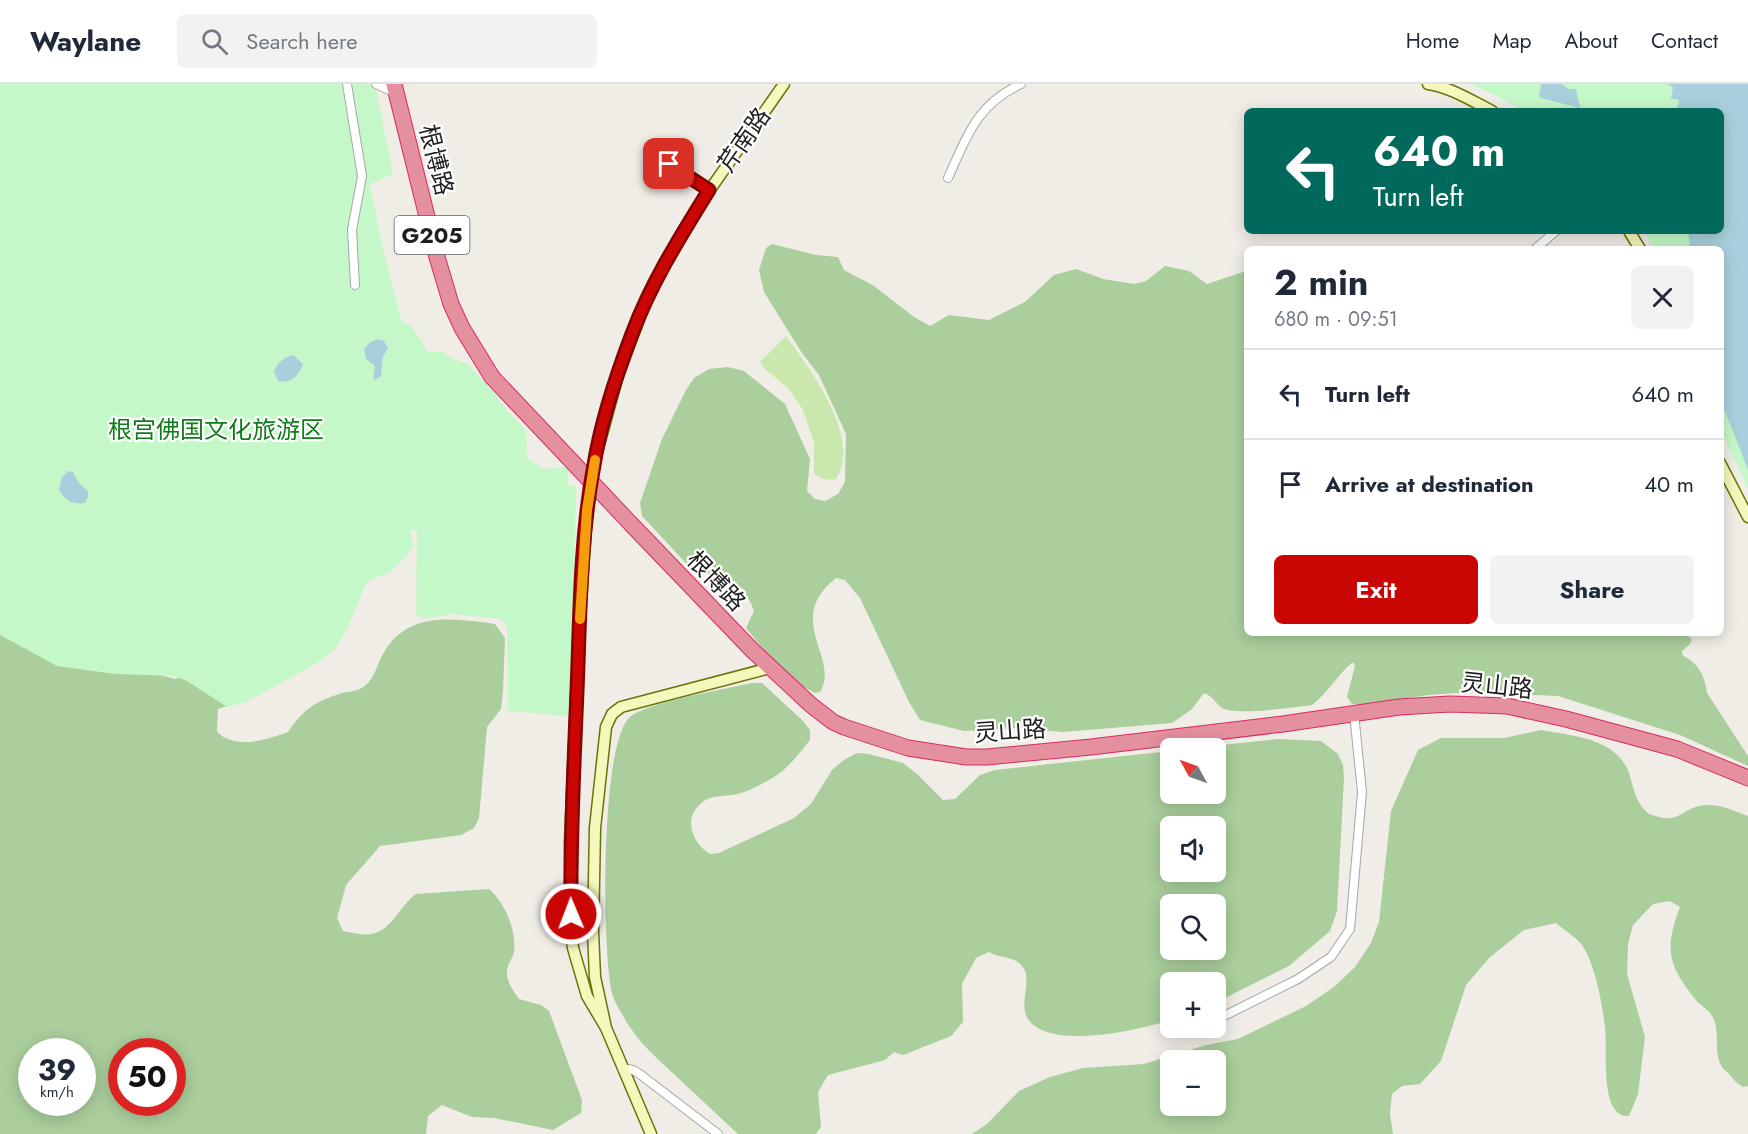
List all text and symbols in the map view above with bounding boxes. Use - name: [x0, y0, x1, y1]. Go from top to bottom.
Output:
- search box: [177, 14, 597, 68]
- text: Waylane: [30, 21, 141, 62]
- icon: search: [198, 25, 231, 58]
- text: Search here: [246, 25, 358, 57]
- text: Home: [1406, 26, 1459, 56]
- text: Map: [1492, 26, 1532, 56]
- text: About: [1565, 26, 1618, 56]
- text: Contact: [1651, 26, 1718, 56]
- street label: 芹南路: [709, 100, 779, 179]
- street label: 根博路: [411, 121, 462, 199]
- text: 640 m: [1373, 121, 1505, 182]
- icon: left: [1274, 132, 1352, 210]
- pin: [643, 138, 694, 189]
- icon: arrive: [652, 147, 685, 180]
- text: Turn left: [1373, 177, 1463, 216]
- road number: G205: [394, 216, 470, 254]
- text: 2 min: [1274, 256, 1369, 308]
- button: close: [1631, 266, 1694, 329]
- text: 680 m · 09:51: [1274, 305, 1398, 334]
- icon: left: [1274, 378, 1307, 411]
- text: Turn left: [1325, 378, 1410, 410]
- text: 640 m: [1632, 378, 1694, 410]
- park label: 根宫佛国文化旅游区: [108, 412, 324, 447]
- icon: arrive: [1274, 468, 1307, 501]
- text: Arrive at destination: [1325, 468, 1534, 500]
- text: 40 m: [1644, 468, 1694, 500]
- street label: 根博路: [679, 543, 754, 619]
- button: Exit: [1274, 555, 1478, 624]
- button: Share: [1490, 555, 1694, 624]
- street label: 灵山路: [1459, 664, 1535, 707]
- street label: 灵山路: [973, 711, 1047, 750]
- north arrow: [1160, 738, 1226, 804]
- map controls: [1160, 738, 1226, 1116]
- button: sound: [1160, 816, 1226, 882]
- position arrow: [539, 882, 603, 946]
- button: search: [1160, 894, 1226, 960]
- button: +: [1160, 972, 1226, 1038]
- speed limit sign: 50: [108, 1038, 186, 1116]
- text: 39: [38, 1048, 76, 1091]
- button: −: [1160, 1050, 1226, 1116]
- text: km/h: [40, 1081, 74, 1103]

